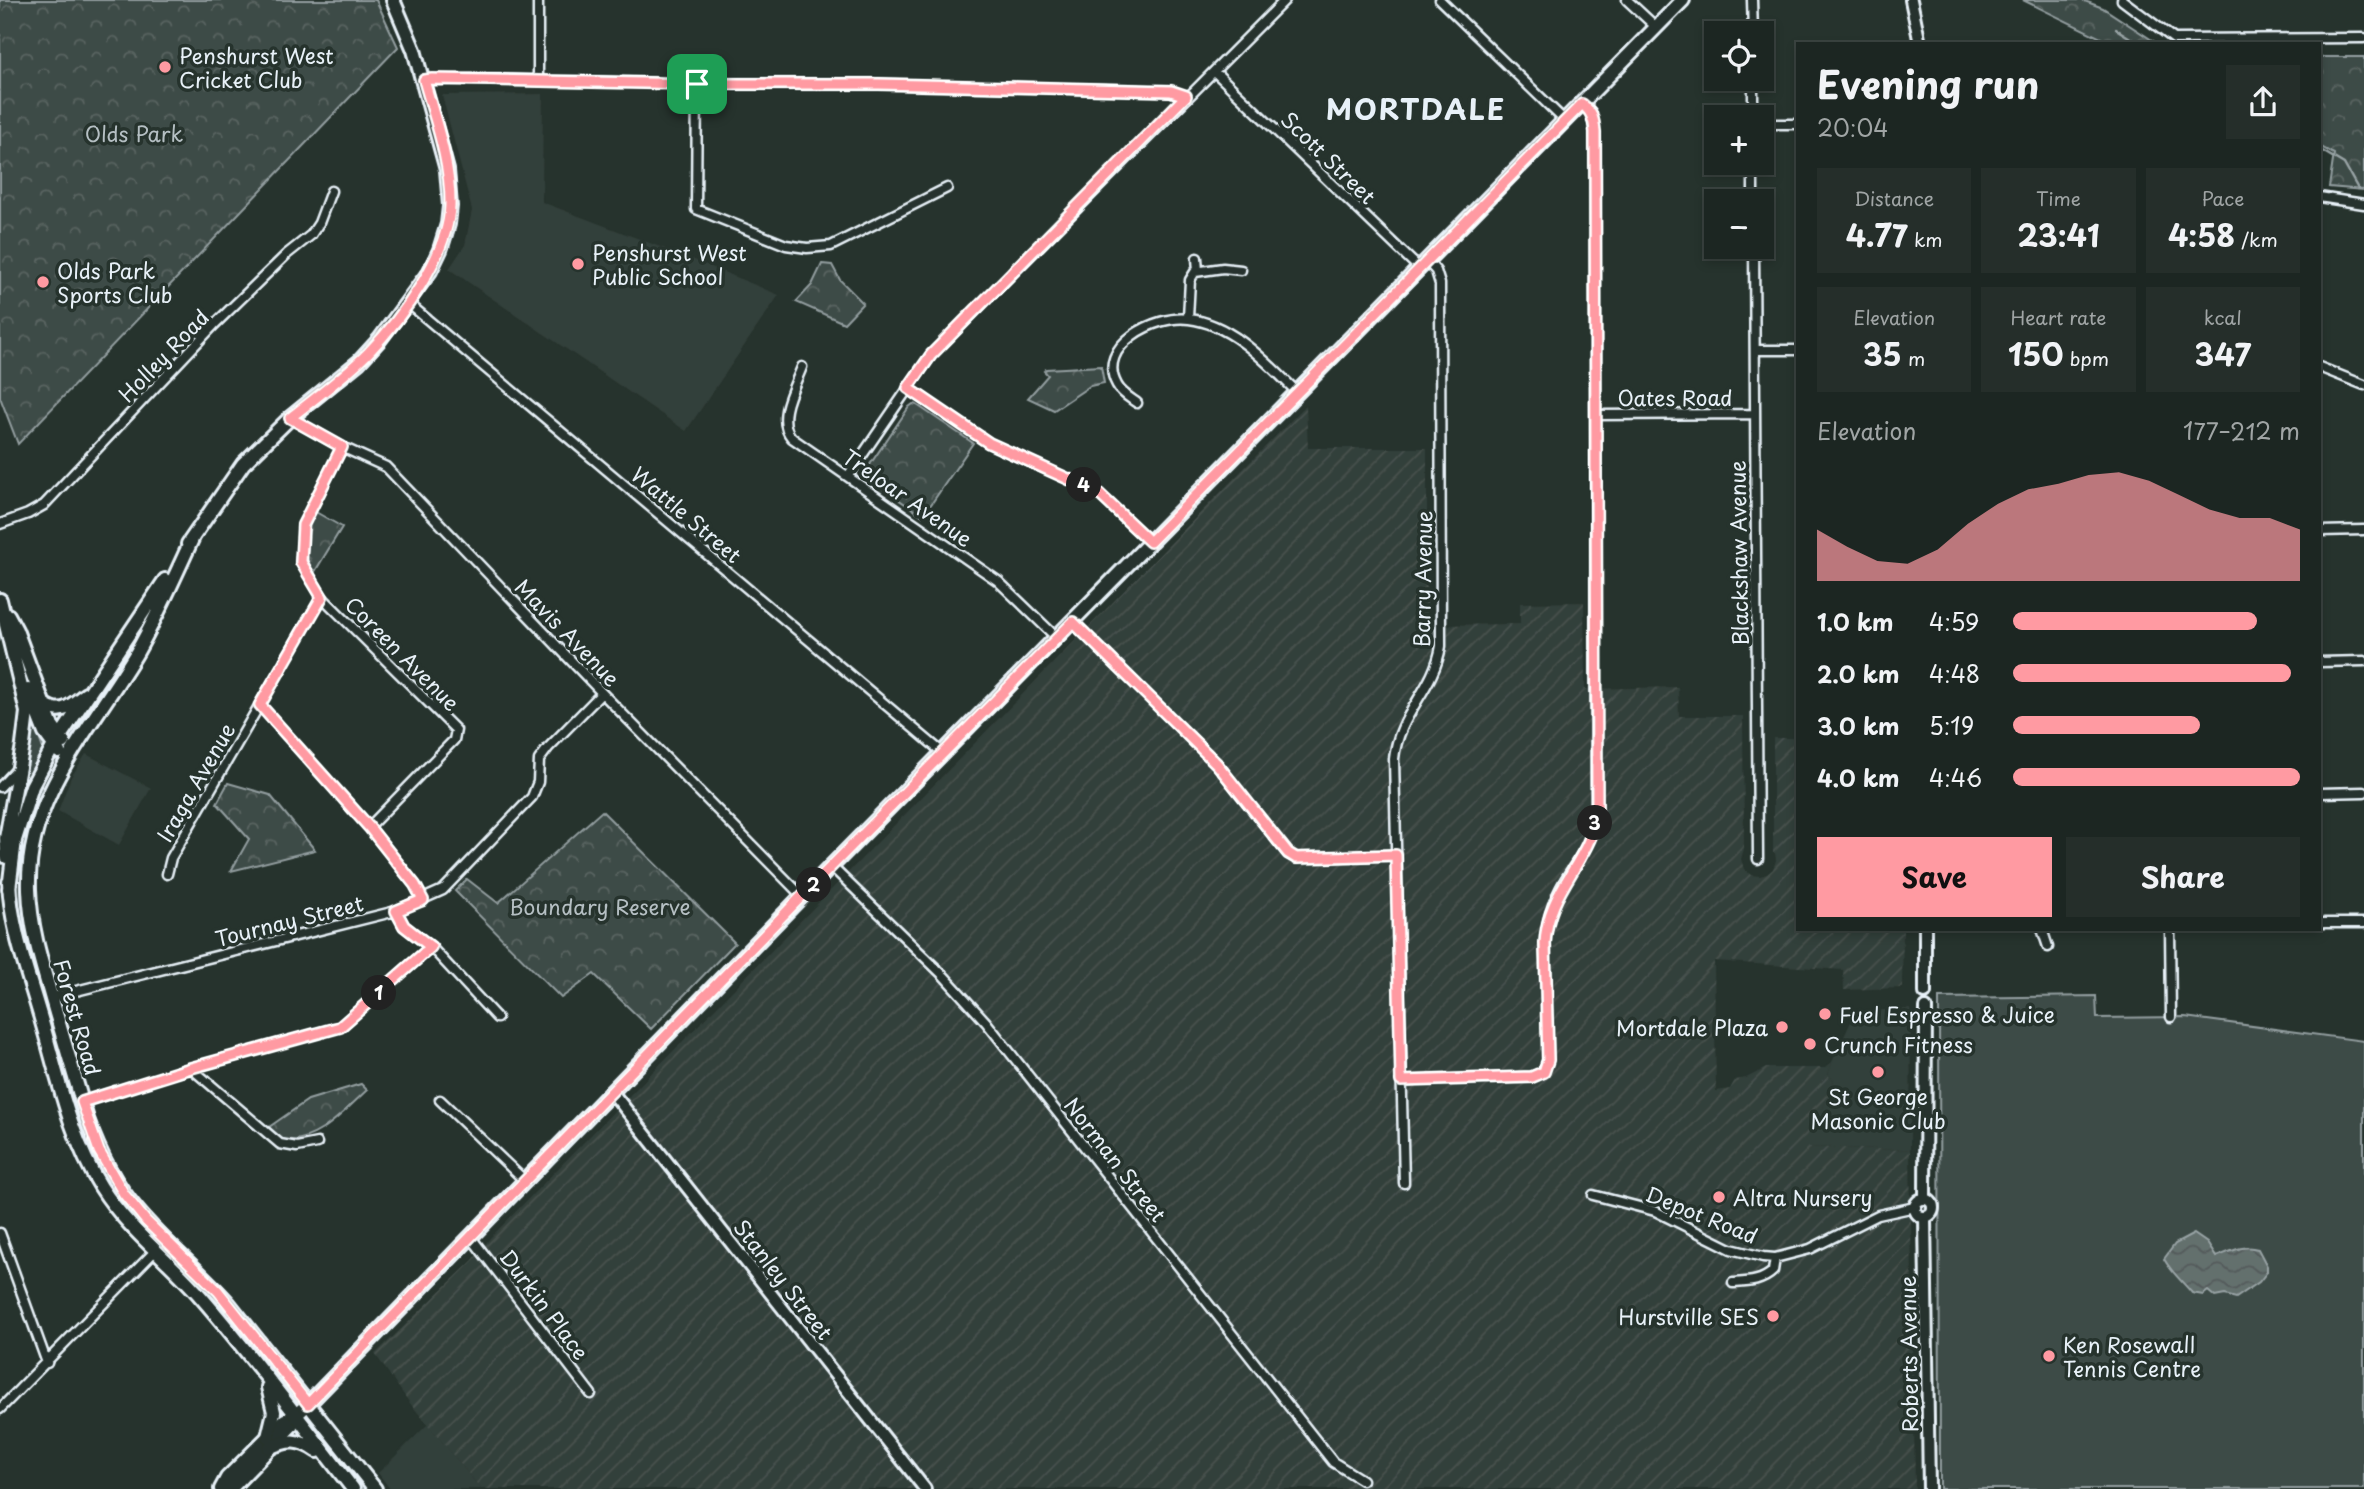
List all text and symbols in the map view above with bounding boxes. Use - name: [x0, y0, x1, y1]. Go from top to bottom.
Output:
- map controls: [1704, 21, 1774, 259]
- button: locate: [1704, 21, 1774, 91]
- place label: Penshurst West Cricket Club: [179, 39, 334, 95]
- pin: [667, 54, 727, 114]
- text: Evening run: [1817, 55, 2039, 112]
- marker: Penshurst West Cricket Club: [157, 59, 173, 75]
- icon: arrive: [678, 65, 716, 103]
- button: share: [2226, 65, 2300, 139]
- district label: MORTDALE: [1326, 87, 1506, 130]
- street label: Scott Street: [1274, 103, 1384, 211]
- button: +: [1704, 105, 1774, 175]
- text: 20:04: [1817, 110, 1888, 145]
- park label: Olds Park: [85, 117, 183, 149]
- text: Distance: [1854, 184, 1934, 212]
- text: Time: [2036, 184, 2081, 212]
- text: Pace: [2201, 184, 2244, 212]
- button: −: [1704, 189, 1774, 259]
- text: 4.77: [1846, 212, 1908, 257]
- text: 23:41: [2017, 212, 2100, 257]
- text: 4:58: [2168, 212, 2235, 257]
- text: km: [1908, 225, 1942, 253]
- text: /km: [2235, 225, 2278, 253]
- place label: Penshurst West Public School: [592, 236, 747, 292]
- place label: Olds Park Sports Club: [57, 254, 172, 310]
- marker: Penshurst West Public School: [570, 256, 586, 272]
- marker: Olds Park Sports Club: [35, 274, 51, 290]
- street label: Holley Road: [110, 301, 216, 409]
- text: Elevation: [1853, 303, 1935, 331]
- text: Heart rate: [2011, 303, 2106, 331]
- text: kcal: [2204, 303, 2242, 331]
- text: 35: [1863, 331, 1902, 376]
- text: 150: [2008, 331, 2064, 376]
- text: 347: [2195, 331, 2251, 376]
- text: m: [1902, 344, 1925, 372]
- text: bpm: [2064, 344, 2109, 372]
- street label: Oates Road: [1617, 381, 1733, 413]
- text: Elevation: [1817, 413, 1916, 448]
- text: 177–212 m: [2183, 413, 2300, 448]
- street label: Treloar Avenue: [836, 440, 980, 554]
- street label: Wattle Street: [625, 458, 749, 570]
- street label: Blackshaw Avenue: [1720, 460, 1756, 646]
- pin: 4: [1066, 468, 1102, 503]
- text: 4: [1077, 470, 1090, 498]
- street label: Barry Avenue: [1405, 510, 1439, 648]
- street label: Mavis Avenue: [508, 571, 628, 693]
- street label: Coreen Avenue: [338, 588, 468, 718]
- text: 1.0 km: [1817, 604, 1894, 639]
- text: 4:59: [1929, 604, 1979, 639]
- text: 2.0 km: [1817, 656, 1899, 691]
- text: 4:48: [1929, 656, 1980, 691]
- text: 3.0 km: [1817, 708, 1899, 743]
- text: 5:19: [1929, 708, 1974, 743]
- street label: Iraga Avenue: [148, 716, 242, 848]
- text: 4.0 km: [1817, 760, 1900, 795]
- text: 4:46: [1929, 760, 1982, 795]
- pin: 3: [1578, 806, 1612, 840]
- text: 3: [1588, 808, 1601, 836]
- button: Save: [1817, 837, 2052, 917]
- button: Share: [2066, 837, 2300, 917]
- pin: 2: [796, 868, 832, 903]
- text: 2: [807, 870, 820, 898]
- street label: Tournay Street: [211, 886, 367, 954]
- park label: Boundary Reserve: [509, 890, 691, 922]
- street label: Forest Road: [46, 955, 110, 1079]
- pin: 1: [362, 976, 396, 1010]
- text: 1: [374, 978, 383, 1006]
- place label: Fuel Espresso & Juice: [1839, 998, 2055, 1030]
- marker: Fuel Espresso & Juice: [1817, 1006, 1833, 1022]
- place label: Mortdale Plaza: [1616, 1011, 1769, 1043]
- marker: Mortdale Plaza: [1774, 1019, 1790, 1035]
- place label: Crunch Fitness: [1824, 1028, 1973, 1060]
- marker: Crunch Fitness: [1802, 1036, 1818, 1052]
- marker: St George Masonic Club: [1870, 1064, 1886, 1080]
- place label: St George Masonic Club: [1810, 1080, 1946, 1136]
- street label: Norman Street: [1057, 1090, 1175, 1228]
- street label: Depot Road: [1641, 1177, 1763, 1251]
- place label: Altra Nursery: [1733, 1181, 1873, 1213]
- marker: Altra Nursery: [1711, 1189, 1727, 1205]
- street label: Stanley Street: [727, 1212, 841, 1346]
- street label: Durkin Place: [493, 1242, 597, 1366]
- street label: Roberts Avenue: [1891, 1276, 1925, 1432]
- place label: Hurstville SES: [1619, 1300, 1759, 1332]
- marker: Hurstville SES: [1765, 1308, 1781, 1324]
- place label: Ken Rosewall Tennis Centre: [2063, 1328, 2201, 1384]
- marker: Ken Rosewall Tennis Centre: [2041, 1348, 2057, 1364]

